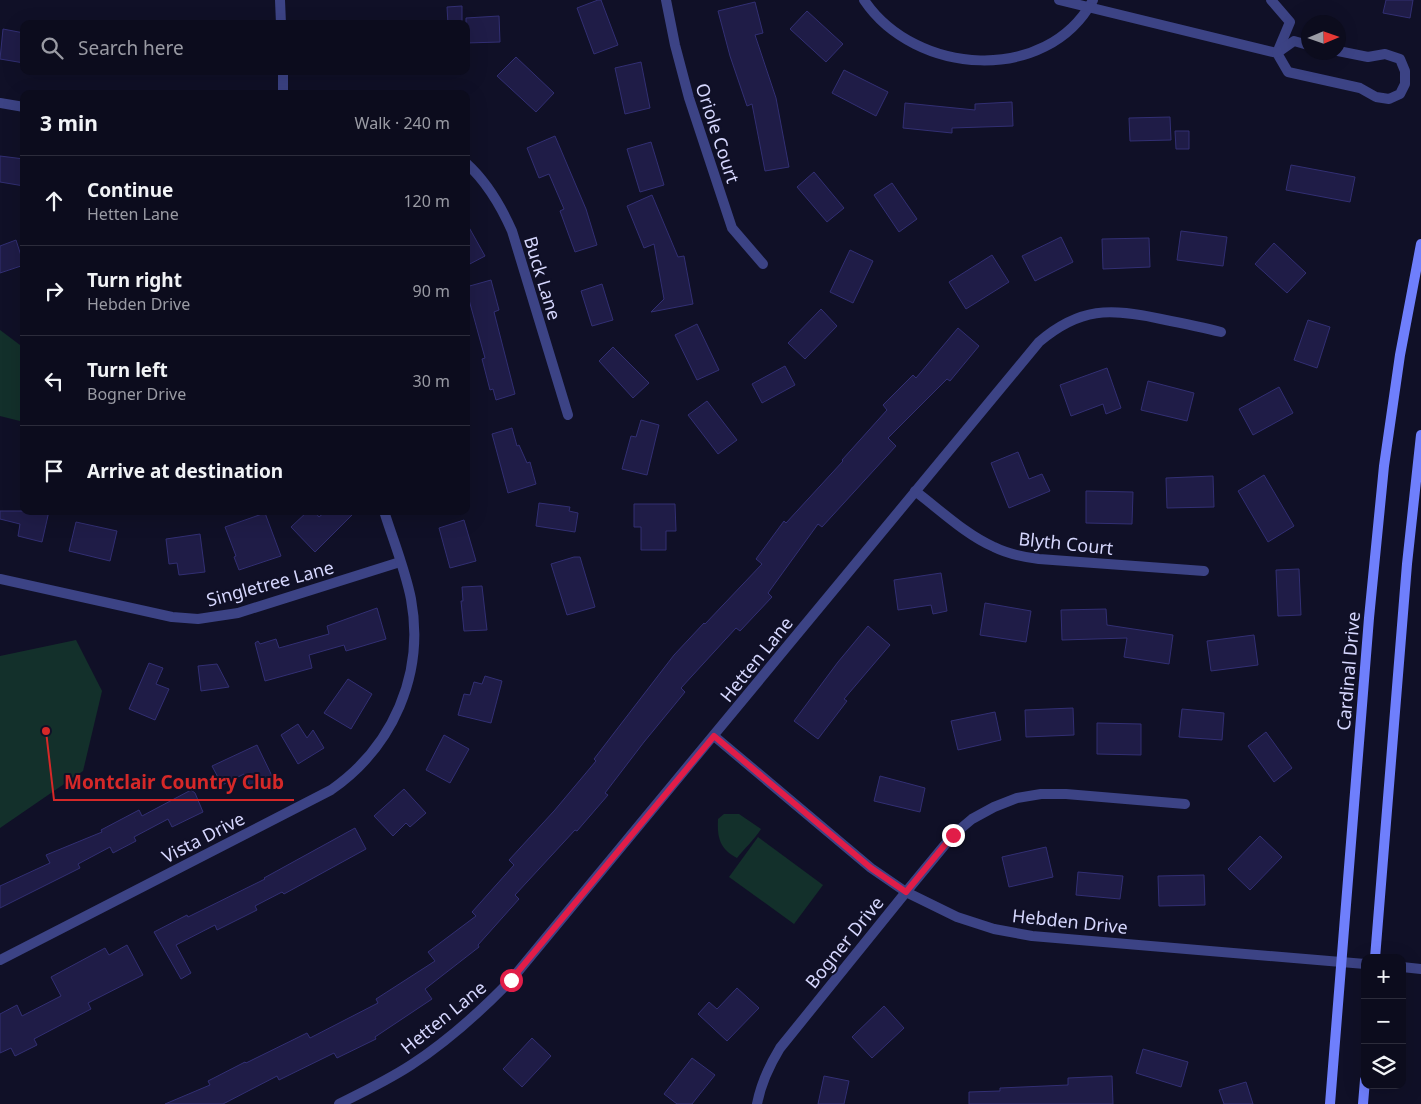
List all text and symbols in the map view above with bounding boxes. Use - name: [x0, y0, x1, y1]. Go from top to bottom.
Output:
- north arrow: [1301, 15, 1346, 60]
- search box: [20, 20, 470, 75]
- icon: search: [38, 34, 66, 62]
- text: Search here: [78, 35, 184, 61]
- street label: Oriole Court: [691, 80, 746, 187]
- text: 3 min: [40, 109, 98, 137]
- text: Walk · 240 m: [355, 112, 450, 134]
- text: Continue: [87, 177, 173, 203]
- icon: ahead: [40, 187, 68, 215]
- text: 120 m: [403, 190, 450, 212]
- text: Hetten Lane: [87, 203, 179, 225]
- street label: Buck Lane: [519, 233, 567, 323]
- text: Turn right: [87, 267, 182, 293]
- icon: right: [40, 277, 68, 305]
- text: 90 m: [413, 280, 450, 302]
- text: Hebden Drive: [87, 293, 190, 315]
- text: Turn left: [87, 357, 168, 383]
- icon: left: [40, 367, 68, 395]
- text: 30 m: [413, 370, 450, 392]
- text: Bogner Drive: [87, 383, 186, 405]
- icon: arrive: [40, 457, 68, 485]
- text: Arrive at destination: [87, 458, 283, 484]
- street label: Blyth Court: [1017, 526, 1115, 560]
- street label: Singletree Lane: [204, 554, 336, 612]
- street label: Hetten Lane: [714, 611, 798, 707]
- street label: Cardinal Drive: [1331, 611, 1365, 731]
- callout: Montclair Country Club: [54, 766, 294, 800]
- text: Montclair Country Club: [64, 769, 284, 795]
- street label: Vista Drive: [158, 806, 248, 868]
- route end: [942, 824, 965, 847]
- street label: Bogner Drive: [800, 891, 888, 993]
- street label: Hebden Drive: [1011, 903, 1129, 939]
- map controls: [1361, 954, 1406, 1089]
- button: +: [1361, 954, 1406, 999]
- route start: [500, 969, 523, 992]
- street label: Hetten Lane: [395, 975, 491, 1059]
- button: −: [1361, 999, 1406, 1044]
- button: layers: [1361, 1044, 1406, 1089]

